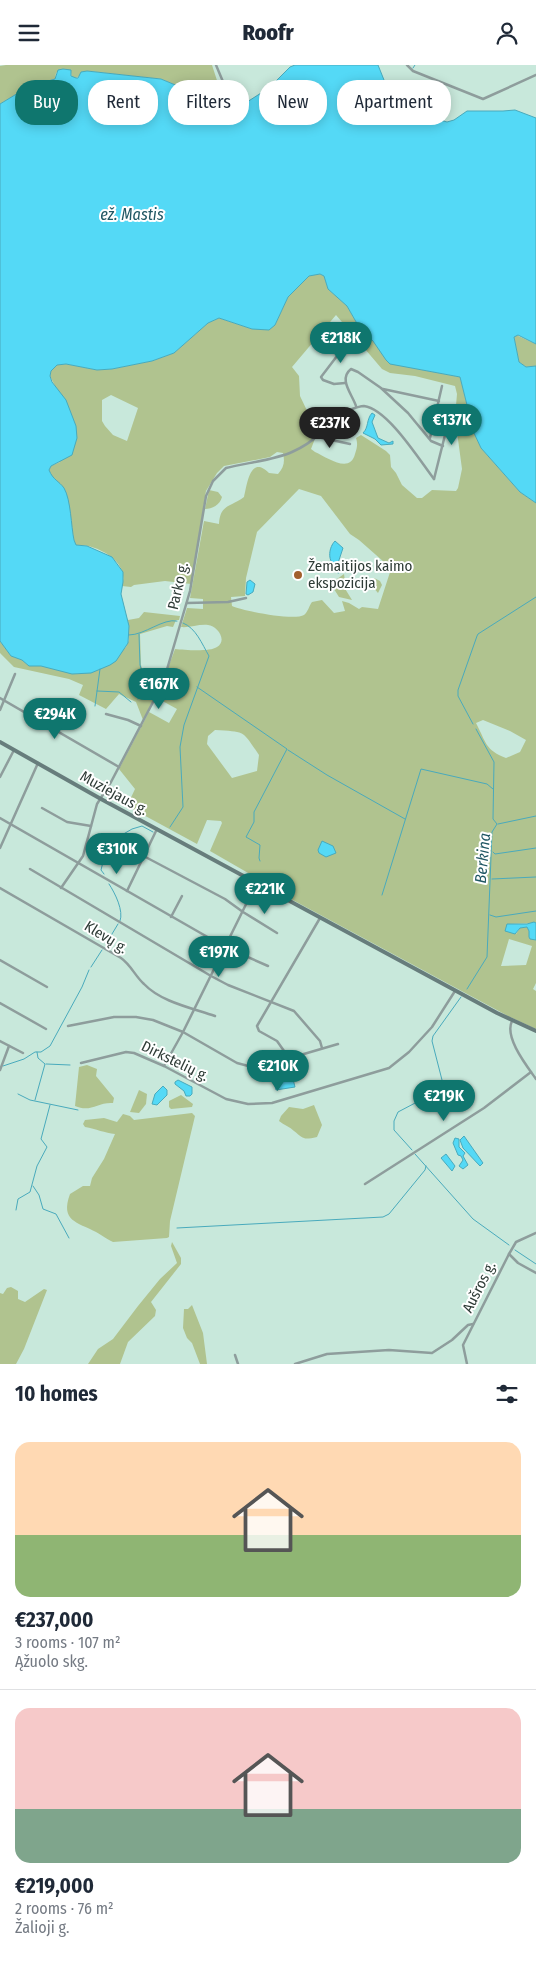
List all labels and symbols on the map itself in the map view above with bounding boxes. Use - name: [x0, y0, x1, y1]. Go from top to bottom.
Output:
- water label: ež. Mastis: [100, 205, 164, 224]
- pin: €218K: [306, 321, 376, 364]
- pin: €137K: [417, 403, 487, 446]
- pin: €237K: [295, 407, 365, 449]
- place label: Žemaitijos kaimo ekspozicija: [308, 557, 413, 592]
- street label: Parko g.: [164, 561, 192, 611]
- marker: Žemaitijos kaimo ekspozicija: [292, 569, 304, 581]
- pin: €167K: [124, 667, 194, 710]
- pin: €294K: [20, 697, 90, 740]
- street label: Muziejaus g.: [77, 767, 151, 819]
- water label: Berkina: [471, 832, 494, 884]
- pin: €310K: [82, 833, 152, 875]
- pin: €221K: [230, 873, 300, 915]
- street label: Klevų g.: [81, 917, 131, 957]
- pin: €197K: [184, 935, 254, 978]
- street label: Dirkstelių g.: [138, 1037, 212, 1085]
- pin: €210K: [243, 1049, 313, 1092]
- pin: €219K: [409, 1079, 479, 1122]
- street label: Aušros g.: [458, 1258, 500, 1316]

